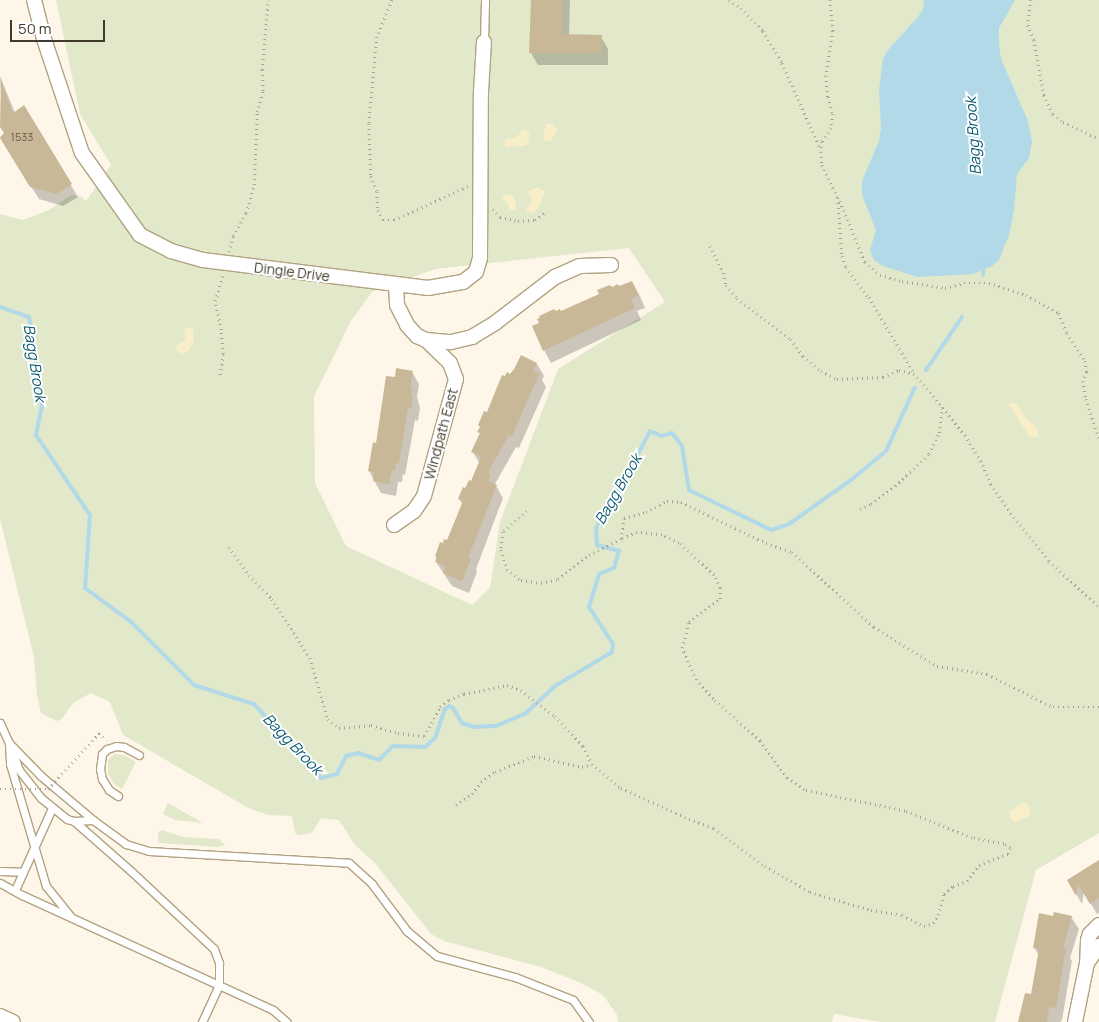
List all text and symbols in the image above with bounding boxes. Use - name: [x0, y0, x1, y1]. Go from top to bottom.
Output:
- scale bar: [12, 10, 108, 42]
- text: 50 m: [18, 18, 52, 39]
- water label: Bagg Brook: [961, 97, 985, 175]
- house number: 1533: [11, 130, 33, 144]
- street label: Dingle Drive: [253, 259, 331, 285]
- water label: Bagg Brook: [20, 323, 50, 403]
- street label: Windpath East: [421, 386, 461, 482]
- water label: Bagg Brook: [591, 451, 645, 527]
- water label: Bagg Brook: [259, 710, 327, 778]

